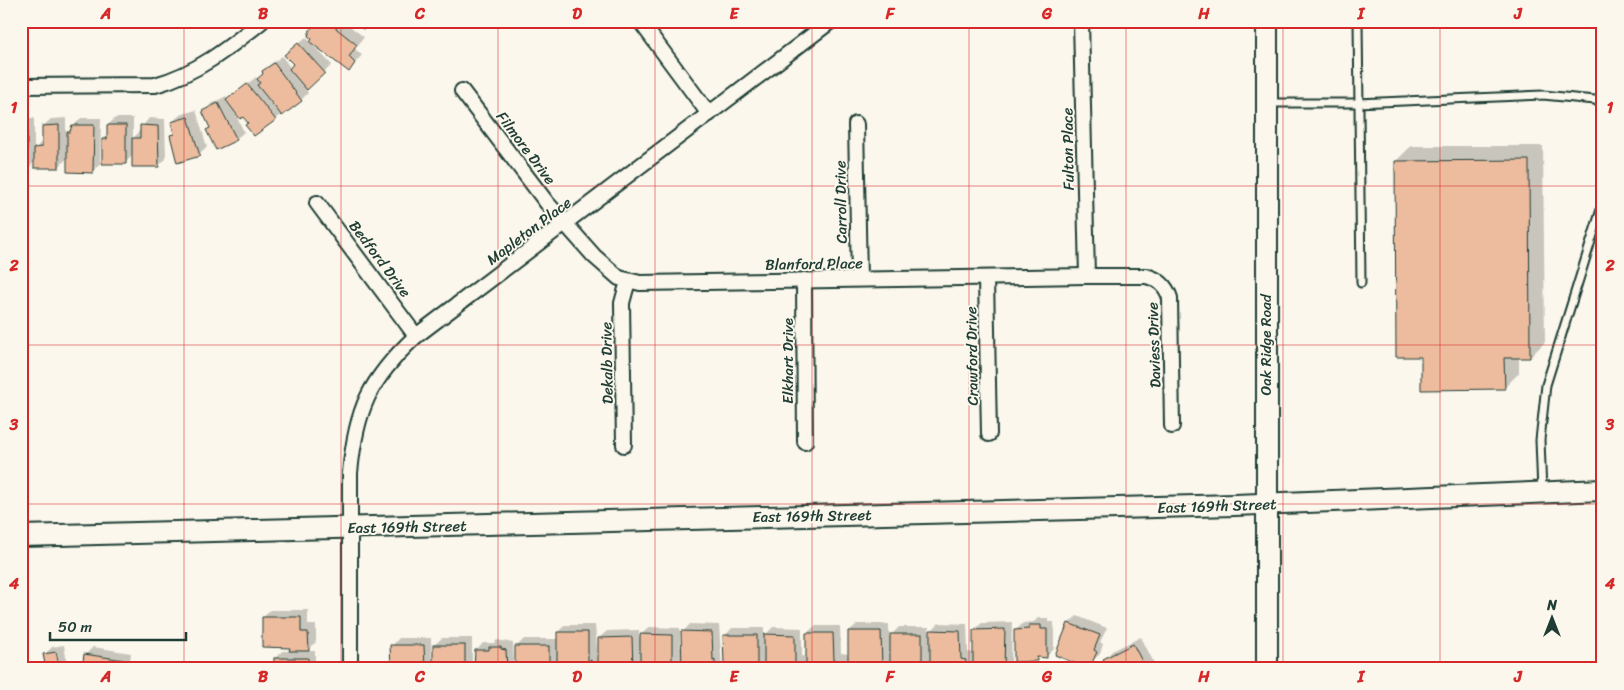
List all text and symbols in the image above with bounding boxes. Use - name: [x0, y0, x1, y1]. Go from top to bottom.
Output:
- text: A: [100, 0, 111, 28]
- text: B: [258, 0, 269, 28]
- text: C: [414, 0, 426, 28]
- text: D: [572, 0, 582, 28]
- text: E: [730, 0, 740, 28]
- text: F: [885, 0, 896, 28]
- text: G: [1041, 0, 1053, 28]
- text: H: [1197, 0, 1210, 28]
- text: I: [1357, 0, 1366, 28]
- text: J: [1513, 0, 1523, 28]
- text: 1: [11, 93, 18, 122]
- text: 1: [1607, 93, 1614, 122]
- street label: Filmore Drive: [489, 105, 563, 191]
- street label: Fulton Place: [1054, 107, 1082, 191]
- street label: Carroll Drive: [827, 160, 855, 244]
- street label: Mapleton Place: [481, 190, 577, 272]
- street label: Bedford Drive: [342, 215, 418, 303]
- street label: Blanford Place: [765, 250, 863, 278]
- text: 2: [8, 251, 19, 280]
- text: 2: [1604, 251, 1615, 280]
- street label: Oak Ridge Road: [1253, 293, 1279, 396]
- street label: Daviess Drive: [1140, 301, 1168, 388]
- street label: Crawford Drive: [958, 306, 986, 406]
- street label: Elkhart Drive: [775, 318, 801, 404]
- street label: Dekalb Drive: [593, 321, 621, 404]
- text: 3: [9, 410, 19, 439]
- text: 3: [1605, 410, 1615, 439]
- street label: East 169th Street: [1157, 491, 1278, 521]
- street label: East 169th Street: [752, 502, 872, 530]
- street label: East 169th Street: [347, 513, 467, 541]
- text: 4: [8, 569, 19, 598]
- text: 4: [1604, 569, 1615, 598]
- north arrow: [1526, 592, 1576, 642]
- text: N: [1546, 593, 1557, 618]
- scale bar: [50, 610, 186, 642]
- text: 50 m: [58, 614, 93, 640]
- text: A: [100, 662, 111, 690]
- text: B: [258, 662, 269, 690]
- text: C: [414, 662, 426, 690]
- text: D: [572, 662, 582, 690]
- text: E: [730, 662, 740, 690]
- text: F: [885, 662, 896, 690]
- text: G: [1041, 662, 1053, 690]
- text: H: [1197, 662, 1210, 690]
- text: I: [1357, 662, 1366, 690]
- text: J: [1513, 662, 1523, 690]

